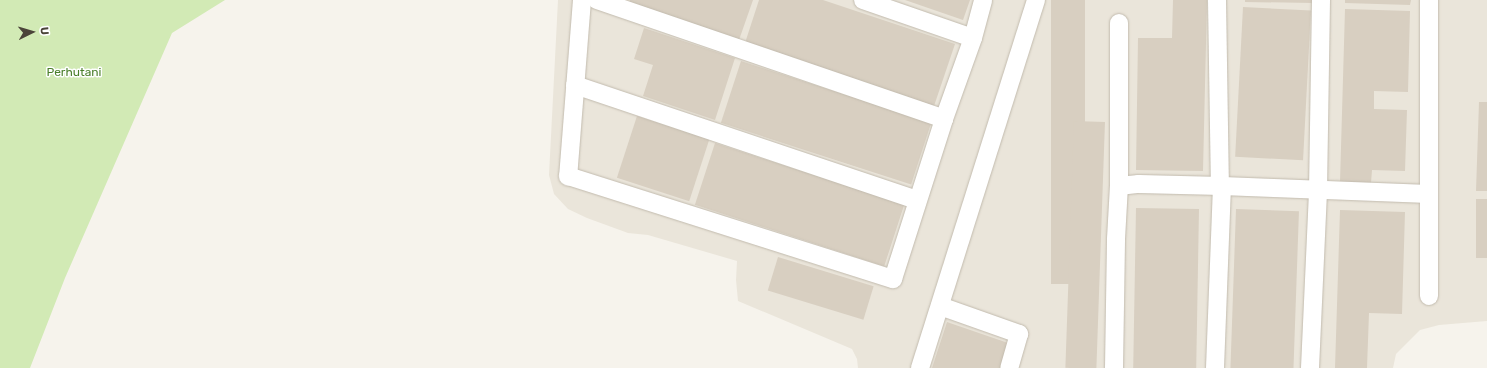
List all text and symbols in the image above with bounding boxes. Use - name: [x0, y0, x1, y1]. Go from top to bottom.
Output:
- north arrow: [12, 12, 52, 52]
- text: U: [38, 26, 51, 35]
- park label: Perhutani: [47, 66, 101, 80]

